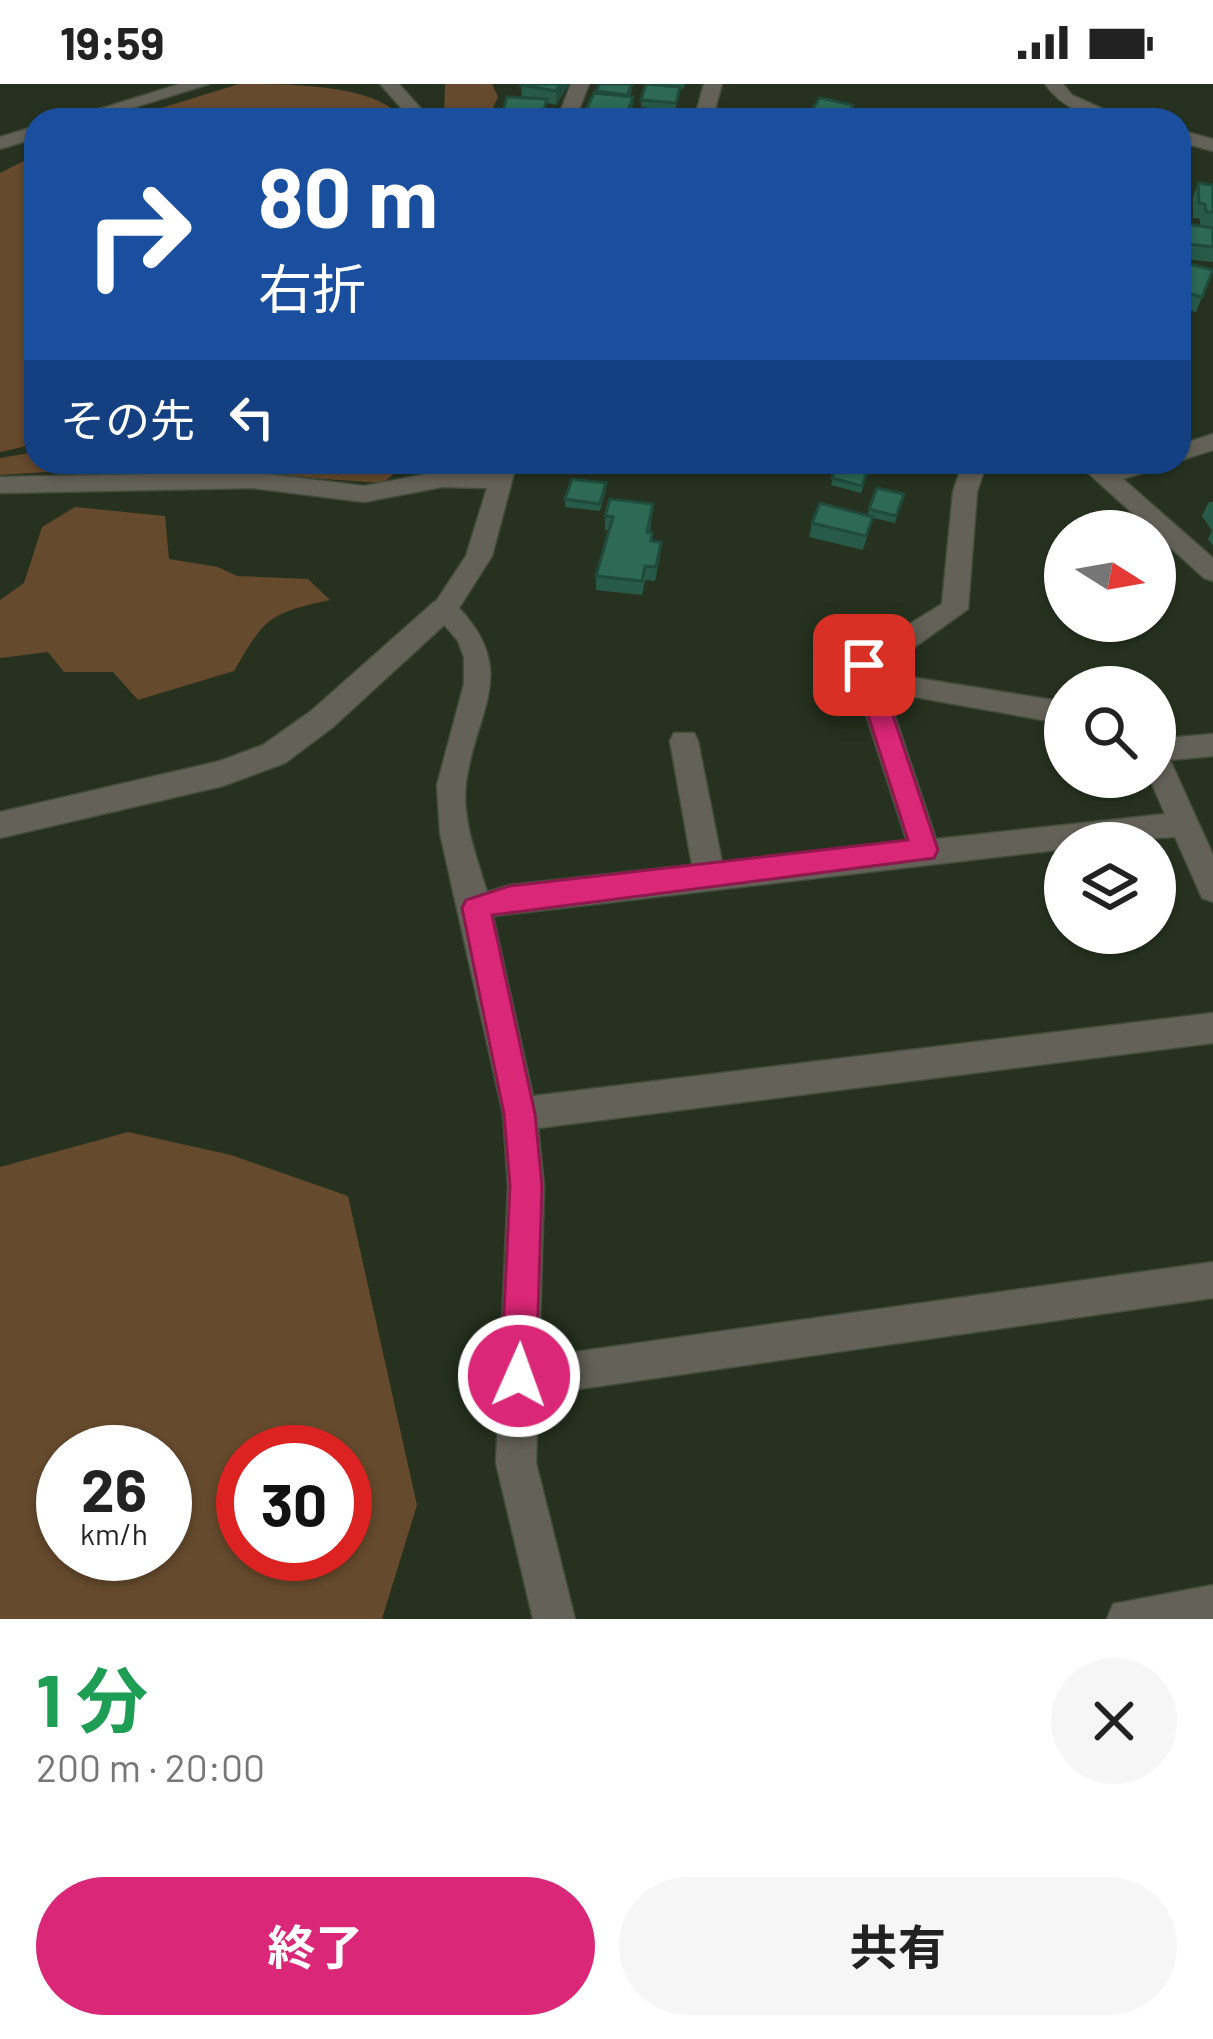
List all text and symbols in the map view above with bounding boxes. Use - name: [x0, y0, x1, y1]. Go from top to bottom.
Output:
- text: 19:59: [60, 15, 164, 69]
- text: 80 m: [258, 144, 438, 245]
- icon: right: [60, 156, 216, 312]
- text: 右折: [258, 255, 366, 320]
- icon: left: [219, 384, 285, 450]
- text: その先: [60, 392, 195, 446]
- north arrow: [1044, 510, 1176, 642]
- map controls: [1044, 510, 1176, 954]
- pin: [813, 614, 915, 716]
- icon: arrive: [831, 632, 897, 698]
- button: search: [1044, 666, 1176, 798]
- button: layers: [1044, 822, 1176, 954]
- position arrow: [456, 1313, 582, 1439]
- speed limit sign: 30: [216, 1425, 372, 1581]
- text: 26: [81, 1452, 147, 1524]
- text: km/h: [80, 1515, 148, 1551]
- text: 1 分: [36, 1655, 148, 1741]
- button: close: [1051, 1658, 1177, 1784]
- text: 200 m · 20:00: [36, 1743, 265, 1790]
- button: 終了: [36, 1877, 595, 2015]
- button: 共有: [619, 1877, 1177, 2015]

